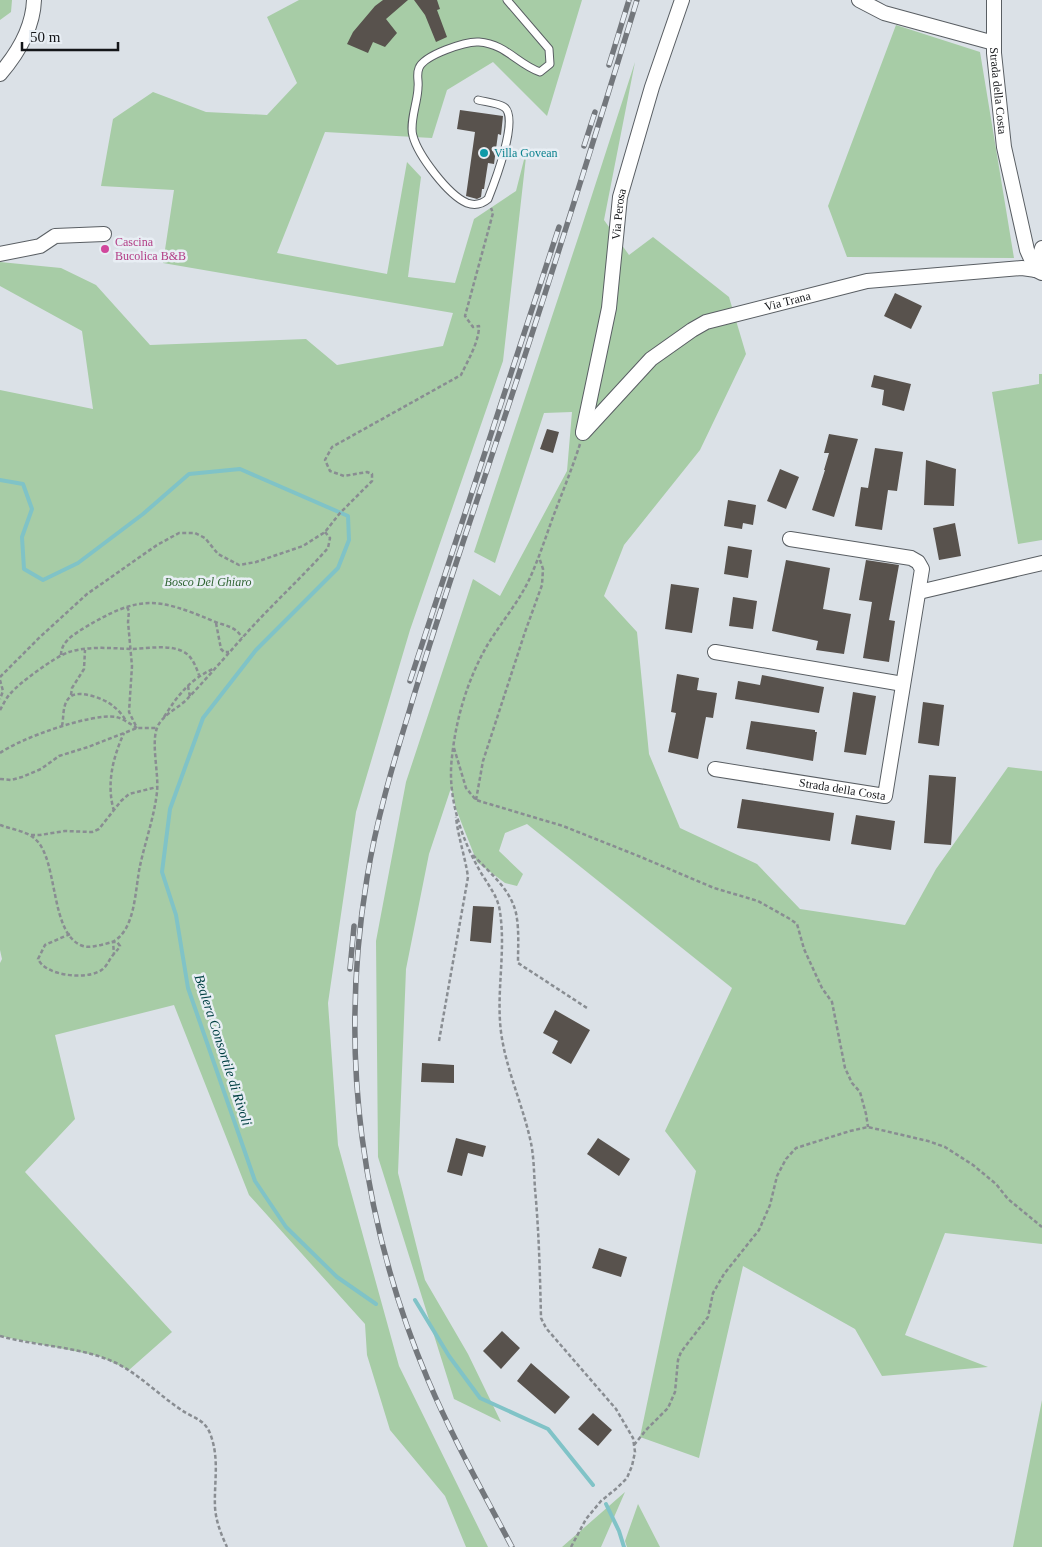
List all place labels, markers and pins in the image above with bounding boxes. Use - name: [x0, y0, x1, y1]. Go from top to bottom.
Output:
- place label: Villa Govean: [494, 146, 558, 160]
- marker: Villa Govean: [478, 147, 490, 159]
- place label: Cascina Bucolica B&B: [115, 235, 186, 263]
- marker: Cascina Bucolica B&B: [99, 243, 111, 255]

